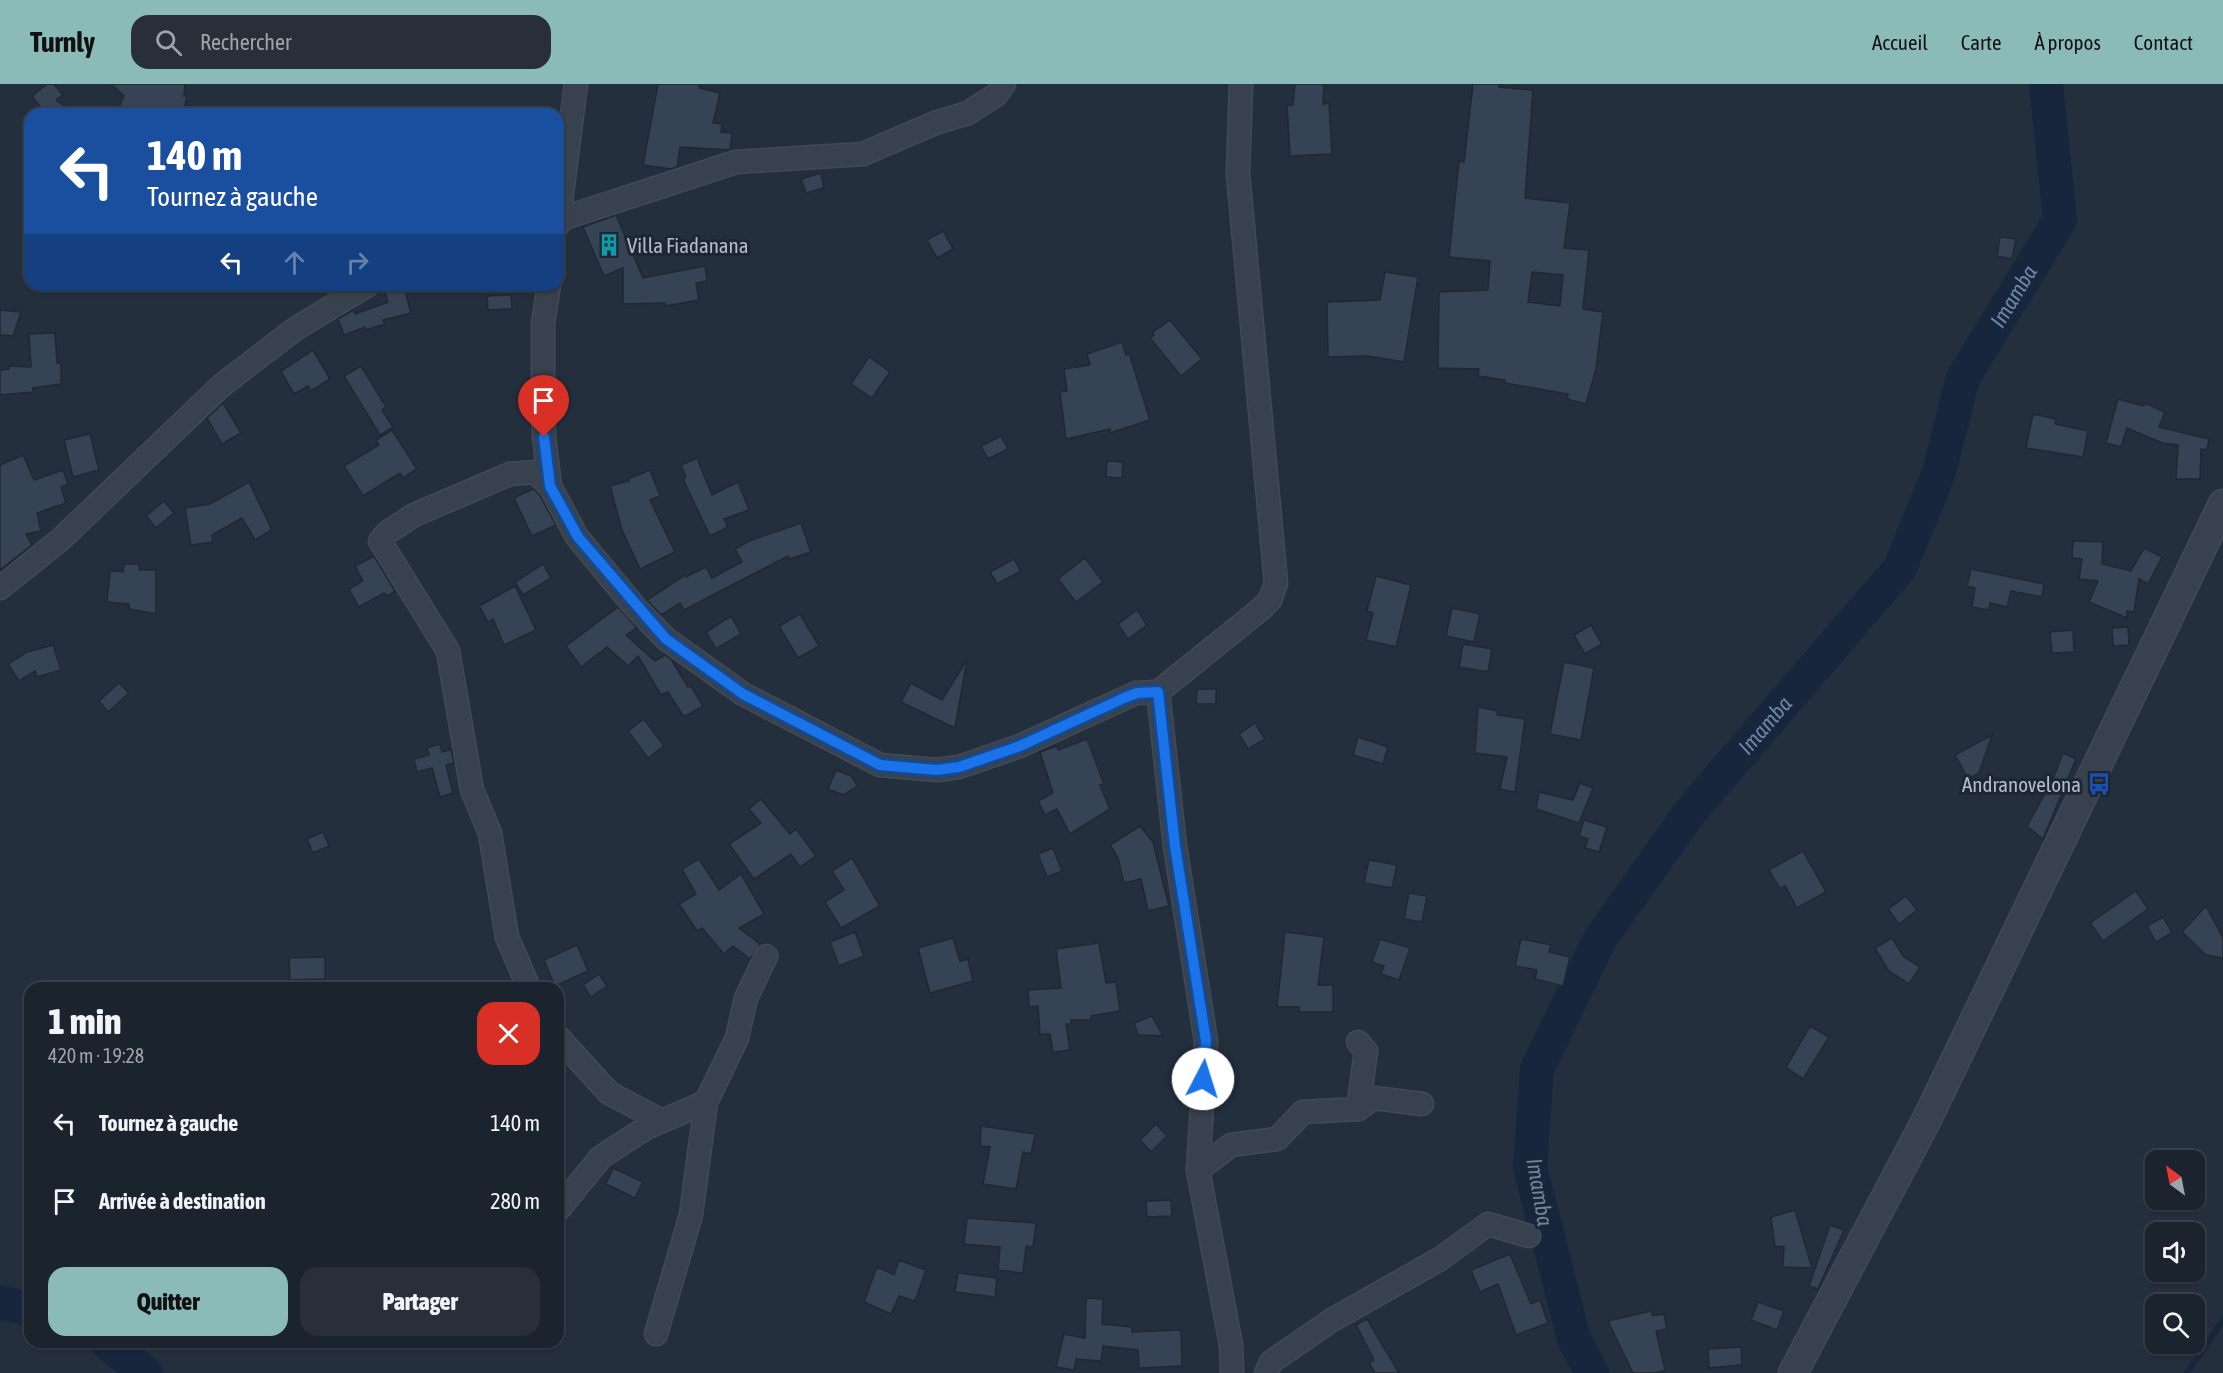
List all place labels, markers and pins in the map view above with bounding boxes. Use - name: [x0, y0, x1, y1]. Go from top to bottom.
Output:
- building icon: Villa Fiadanana: [596, 232, 622, 258]
- place label: Villa Fiadanana: [627, 233, 749, 257]
- pin: [518, 375, 569, 437]
- bus stop icon: Andranovelona: [2086, 771, 2112, 797]
- place label: Andranovelona: [1962, 772, 2081, 796]

